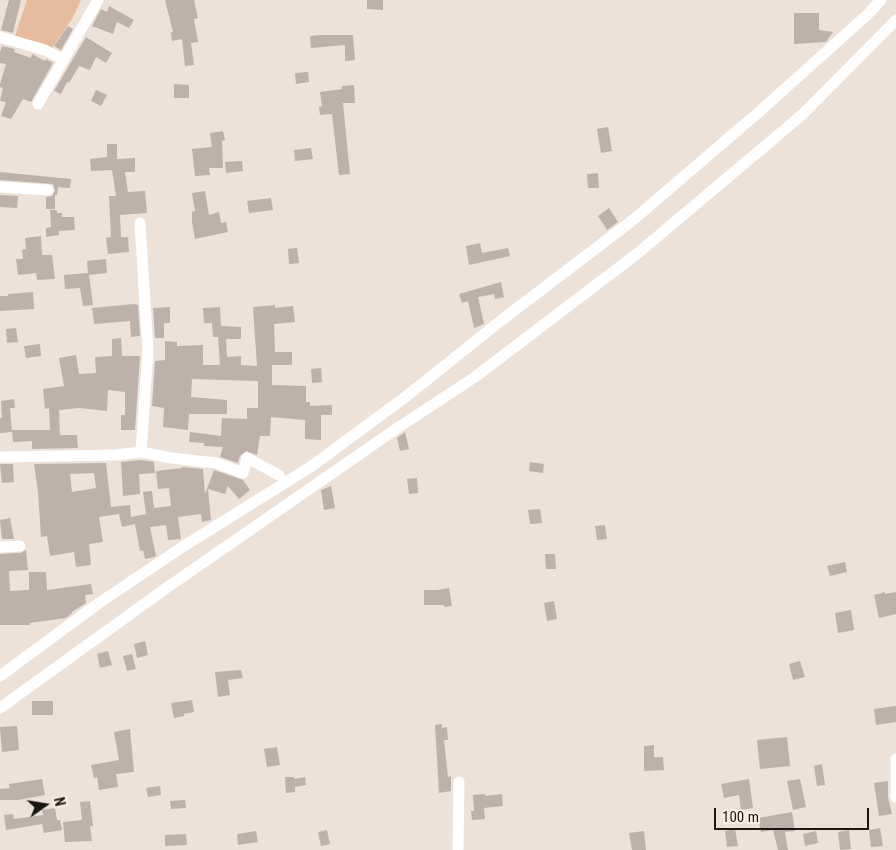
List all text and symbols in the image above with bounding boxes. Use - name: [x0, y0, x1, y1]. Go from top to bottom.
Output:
- north arrow: [20, 780, 70, 830]
- text: N: [51, 796, 68, 808]
- scale bar: [716, 798, 871, 830]
- text: 100 m: [722, 808, 759, 826]

